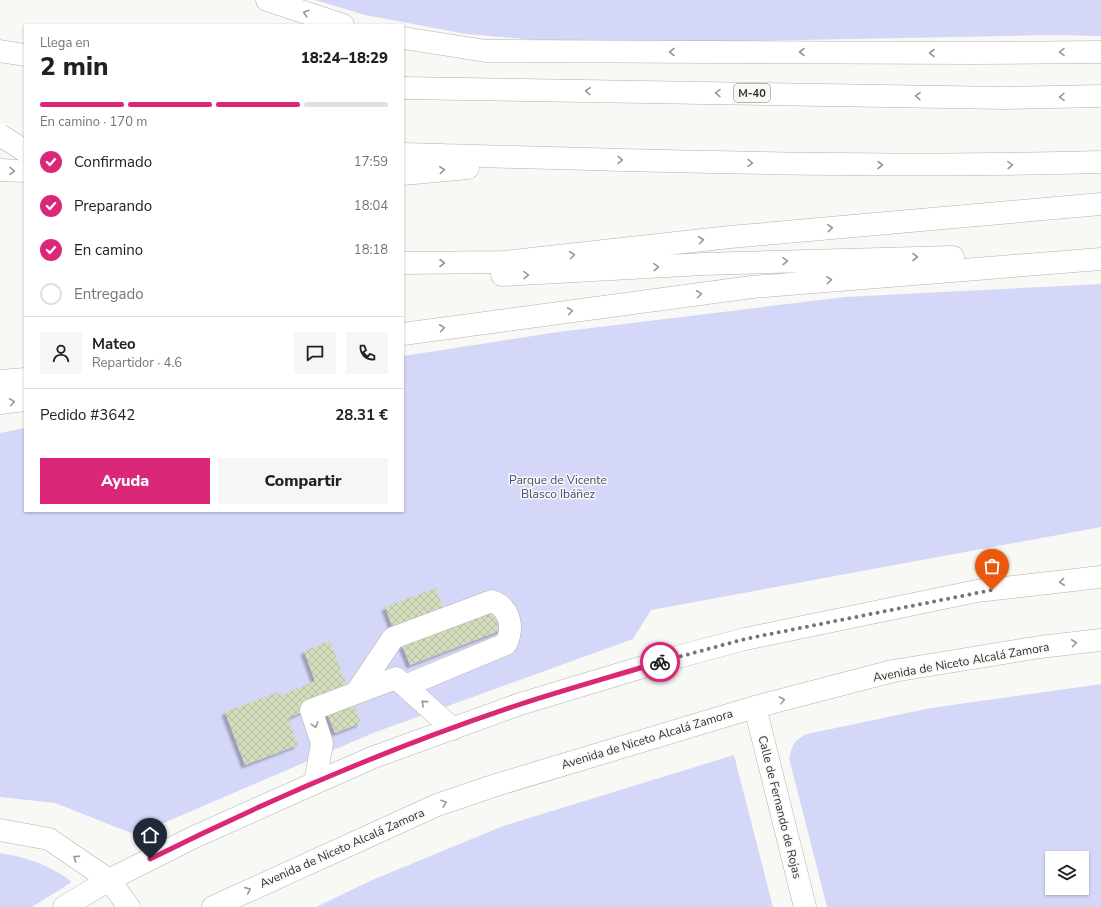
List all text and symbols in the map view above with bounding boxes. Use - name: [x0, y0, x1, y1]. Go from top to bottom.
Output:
- one-way arrow: [302, 9, 309, 18]
- text: Llega en: [40, 34, 90, 52]
- text: 18:24–18:29: [301, 48, 388, 68]
- one-way arrow: [669, 48, 675, 56]
- one-way arrow: [799, 48, 805, 57]
- one-way arrow: [1059, 48, 1065, 56]
- text: 2 min: [40, 49, 108, 84]
- one-way arrow: [929, 49, 935, 57]
- road number: M-40: [734, 84, 770, 102]
- one-way arrow: [585, 87, 591, 95]
- one-way arrow: [715, 89, 721, 97]
- one-way arrow: [915, 92, 921, 101]
- one-way arrow: [1059, 93, 1065, 101]
- text: En camino · 170 m: [40, 113, 147, 131]
- icon: check: [40, 151, 62, 173]
- text: Confirmado: [74, 152, 152, 172]
- text: 17:59: [354, 153, 388, 171]
- one-way arrow: [617, 156, 623, 164]
- one-way arrow: [747, 159, 753, 167]
- one-way arrow: [1007, 160, 1013, 169]
- one-way arrow: [877, 161, 883, 169]
- one-way arrow: [439, 166, 445, 175]
- one-way arrow: [10, 167, 16, 175]
- icon: check: [40, 195, 62, 217]
- text: Preparando: [74, 196, 152, 216]
- text: 18:04: [354, 197, 388, 215]
- one-way arrow: [827, 224, 833, 233]
- one-way arrow: [698, 236, 704, 245]
- icon: check: [40, 239, 62, 261]
- text: En camino: [74, 240, 143, 260]
- text: 18:18: [354, 241, 388, 259]
- one-way arrow: [569, 250, 575, 259]
- one-way arrow: [912, 253, 918, 261]
- one-way arrow: [782, 257, 788, 266]
- one-way arrow: [439, 259, 445, 267]
- one-way arrow: [653, 263, 659, 272]
- one-way arrow: [523, 271, 529, 279]
- one-way arrow: [826, 276, 832, 285]
- text: Entregado: [74, 284, 144, 304]
- one-way arrow: [696, 290, 702, 299]
- one-way arrow: [567, 307, 574, 316]
- one-way arrow: [439, 324, 445, 333]
- button: person: [40, 332, 82, 374]
- button: chat: [294, 332, 336, 374]
- button: phone: [346, 332, 388, 374]
- text: Mateo: [92, 334, 136, 354]
- text: Repartidor · 4.6: [92, 354, 182, 372]
- one-way arrow: [9, 398, 16, 407]
- text: Pedido #3642: [40, 405, 135, 425]
- text: 28.31 €: [335, 405, 388, 425]
- button: Ayuda: [40, 458, 210, 504]
- button: Compartir: [218, 458, 388, 504]
- park label: Parque de Vicente Blasco Ibáñez: [509, 472, 607, 502]
- pin: [975, 549, 1009, 590]
- icon: bag: [981, 555, 1003, 577]
- one-way arrow: [1059, 577, 1065, 586]
- street label: Avenida de Niceto Alcalá Zamora: [872, 639, 1050, 685]
- one-way arrow: [1071, 639, 1078, 648]
- courier: [640, 642, 680, 682]
- icon: bike: [649, 651, 671, 673]
- one-way arrow: [779, 696, 786, 705]
- one-way arrow: [422, 700, 429, 707]
- street label: Avenida de Niceto Alcalá Zamora: [559, 705, 735, 773]
- one-way arrow: [310, 721, 319, 728]
- street label: Calle de Fernando de Rojas: [754, 734, 806, 880]
- one-way arrow: [440, 799, 447, 807]
- street label: Avenida de Niceto Alcalá Zamora: [257, 804, 427, 892]
- pin: [133, 818, 167, 859]
- icon: home: [139, 824, 161, 846]
- map controls: [1045, 851, 1089, 895]
- button: layers: [1045, 851, 1089, 895]
- one-way arrow: [74, 856, 81, 863]
- one-way arrow: [244, 887, 252, 895]

